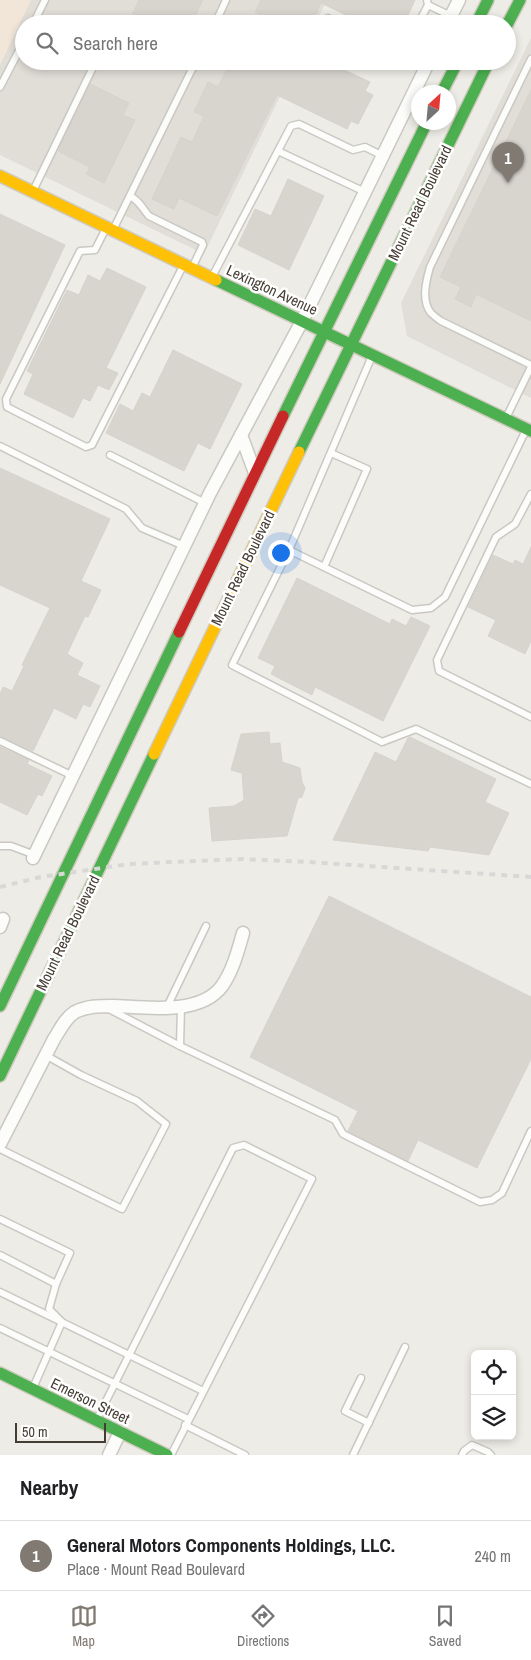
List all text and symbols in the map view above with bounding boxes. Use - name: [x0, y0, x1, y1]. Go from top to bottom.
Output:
- search box: [15, 15, 516, 70]
- icon: search: [33, 29, 61, 57]
- text: Search here: [73, 30, 158, 56]
- north arrow: [411, 85, 456, 130]
- street label: Mount Read Boulevard: [383, 142, 457, 264]
- pin: 1: [492, 142, 524, 183]
- street label: Lexington Avenue: [223, 259, 321, 320]
- street label: Mount Read Boulevard: [206, 507, 280, 629]
- your location: [268, 540, 294, 566]
- street label: Mount Read Boulevard: [31, 872, 105, 994]
- map controls: [471, 1350, 516, 1440]
- button: locate: [471, 1350, 516, 1395]
- street label: Emerson Street: [47, 1372, 134, 1429]
- button: layers: [471, 1395, 516, 1440]
- scale bar: [15, 1420, 106, 1443]
- text: 50 m: [22, 1423, 48, 1441]
- text: Nearby: [20, 1473, 78, 1502]
- text: General Motors Components Holdings, LLC.: [67, 1532, 395, 1558]
- text: 1: [32, 1545, 40, 1567]
- text: 240 m: [475, 1545, 511, 1567]
- text: Place · Mount Read Boulevard: [67, 1558, 245, 1580]
- tab: Map: [70, 1602, 98, 1650]
- tab: Directions: [237, 1602, 289, 1650]
- tab: Saved: [429, 1602, 461, 1650]

